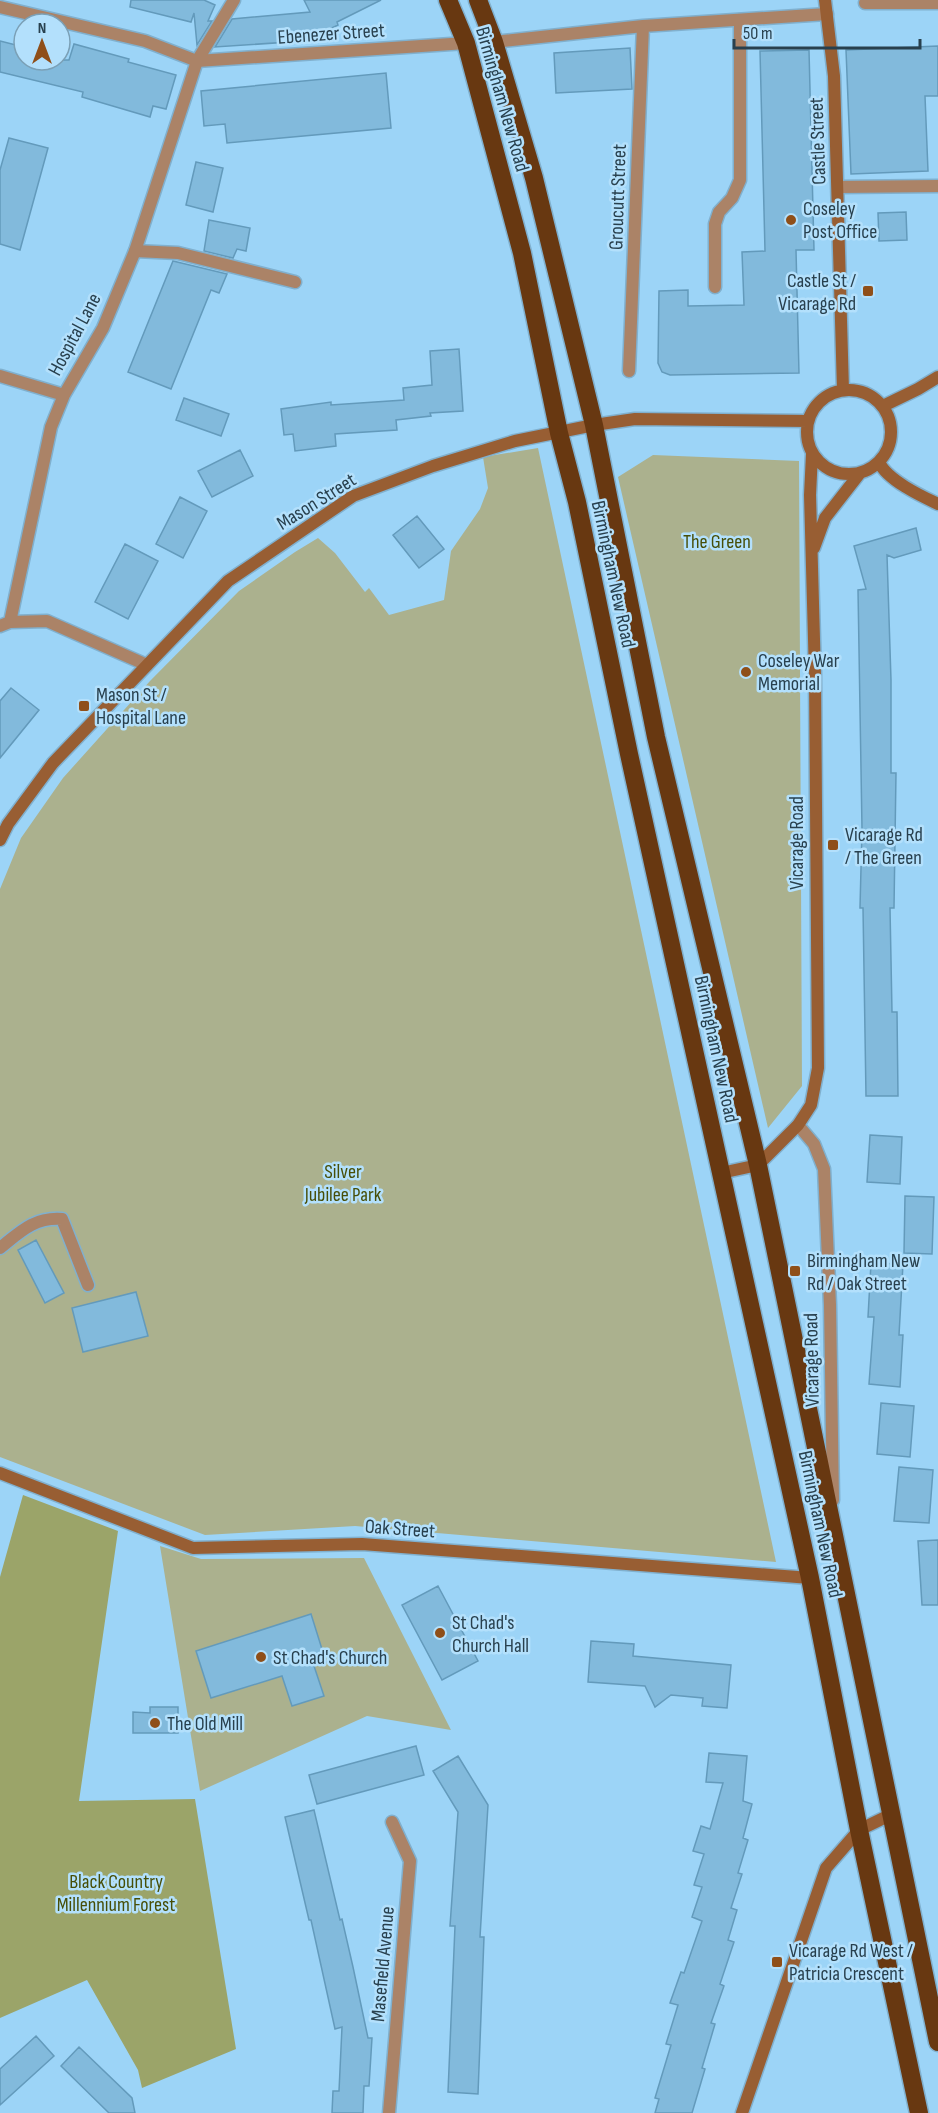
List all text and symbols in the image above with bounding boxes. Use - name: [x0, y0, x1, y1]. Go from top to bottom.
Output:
- north arrow: [12, 12, 72, 72]
- scale bar: [734, 12, 920, 50]
- street label: Ebenezer Street: [277, 18, 385, 50]
- text: N: [38, 19, 46, 38]
- text: 50 m: [743, 23, 773, 44]
- street label: Birmingham New Road: [470, 24, 534, 175]
- street label: Castle Street: [804, 97, 832, 185]
- street label: Groucutt Street: [604, 144, 632, 250]
- place label: Coseley Post Office: [803, 197, 877, 244]
- marker: Coseley Post Office: [784, 213, 798, 227]
- place label: Castle St / Vicarage Rd: [778, 269, 856, 316]
- marker: Castle St / Vicarage Rd: [861, 284, 875, 298]
- street label: Hospital Lane: [43, 289, 107, 380]
- street label: Mason Street: [272, 468, 361, 536]
- street label: Birmingham New Road: [586, 499, 640, 650]
- park label: The Green: [683, 530, 751, 554]
- place label: Coseley War Memorial: [758, 649, 840, 696]
- marker: Coseley War Memorial: [739, 665, 753, 679]
- place label: Mason St / Hospital Lane: [96, 683, 186, 730]
- marker: Mason St / Hospital Lane: [77, 699, 91, 713]
- street label: Vicarage Road: [785, 796, 809, 890]
- place label: Vicarage Rd / The Green: [845, 823, 923, 870]
- marker: Vicarage Rd / The Green: [826, 838, 840, 852]
- street label: Birmingham New Road: [689, 974, 743, 1125]
- park label: Silver Jubilee Park: [304, 1160, 382, 1207]
- place label: Birmingham New Rd / Oak Street: [807, 1249, 920, 1296]
- marker: Birmingham New Rd / Oak Street: [788, 1264, 802, 1278]
- street label: Vicarage Road: [799, 1313, 825, 1407]
- street label: Birmingham New Road: [793, 1449, 847, 1600]
- street label: Oak Street: [364, 1515, 436, 1543]
- place label: St Chad's Church Hall: [452, 1611, 529, 1658]
- marker: St Chad's Church Hall: [433, 1626, 447, 1640]
- place label: St Chad's Church: [273, 1646, 387, 1670]
- marker: St Chad's Church: [254, 1650, 268, 1664]
- place label: The Old Mill: [167, 1712, 243, 1736]
- marker: The Old Mill: [148, 1716, 162, 1730]
- park label: Black Country Millennium Forest: [57, 1870, 175, 1917]
- street label: Masefield Avenue: [366, 1905, 400, 2023]
- place label: Vicarage Rd West / Patricia Crescent: [789, 1939, 913, 1986]
- marker: Vicarage Rd West / Patricia Crescent: [770, 1955, 784, 1969]

